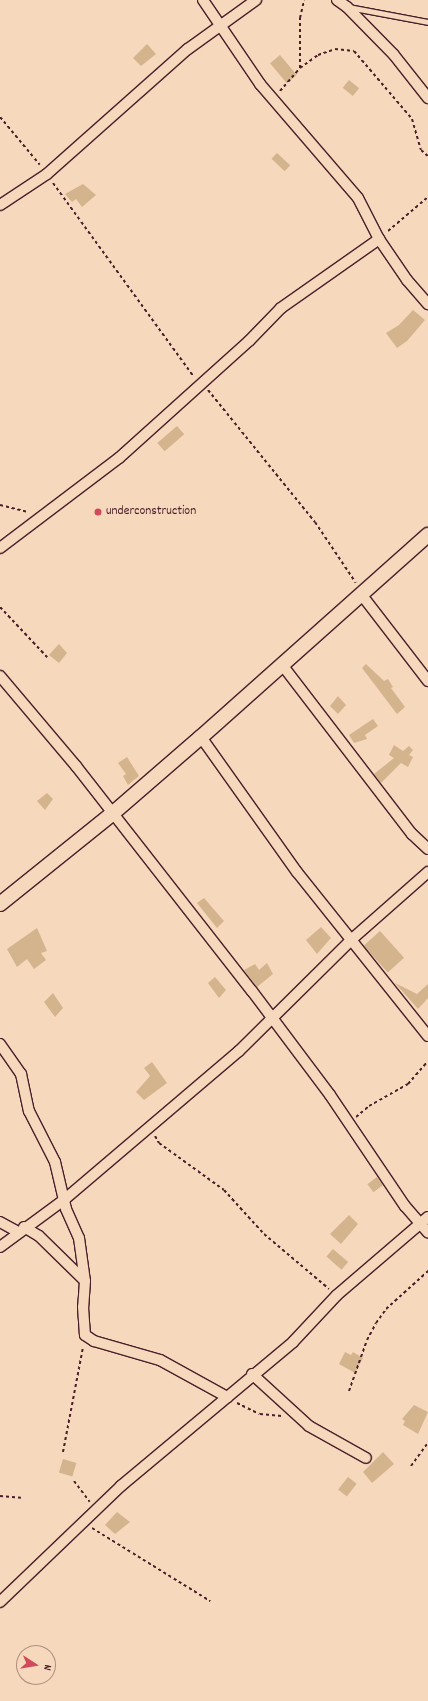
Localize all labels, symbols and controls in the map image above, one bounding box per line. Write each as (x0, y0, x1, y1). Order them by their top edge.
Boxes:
place label: underconstruction (106, 504, 196, 520)
marker: underconstruction (93, 507, 103, 517)
north arrow (16, 1645, 56, 1685)
text: N (38, 1663, 55, 1672)

